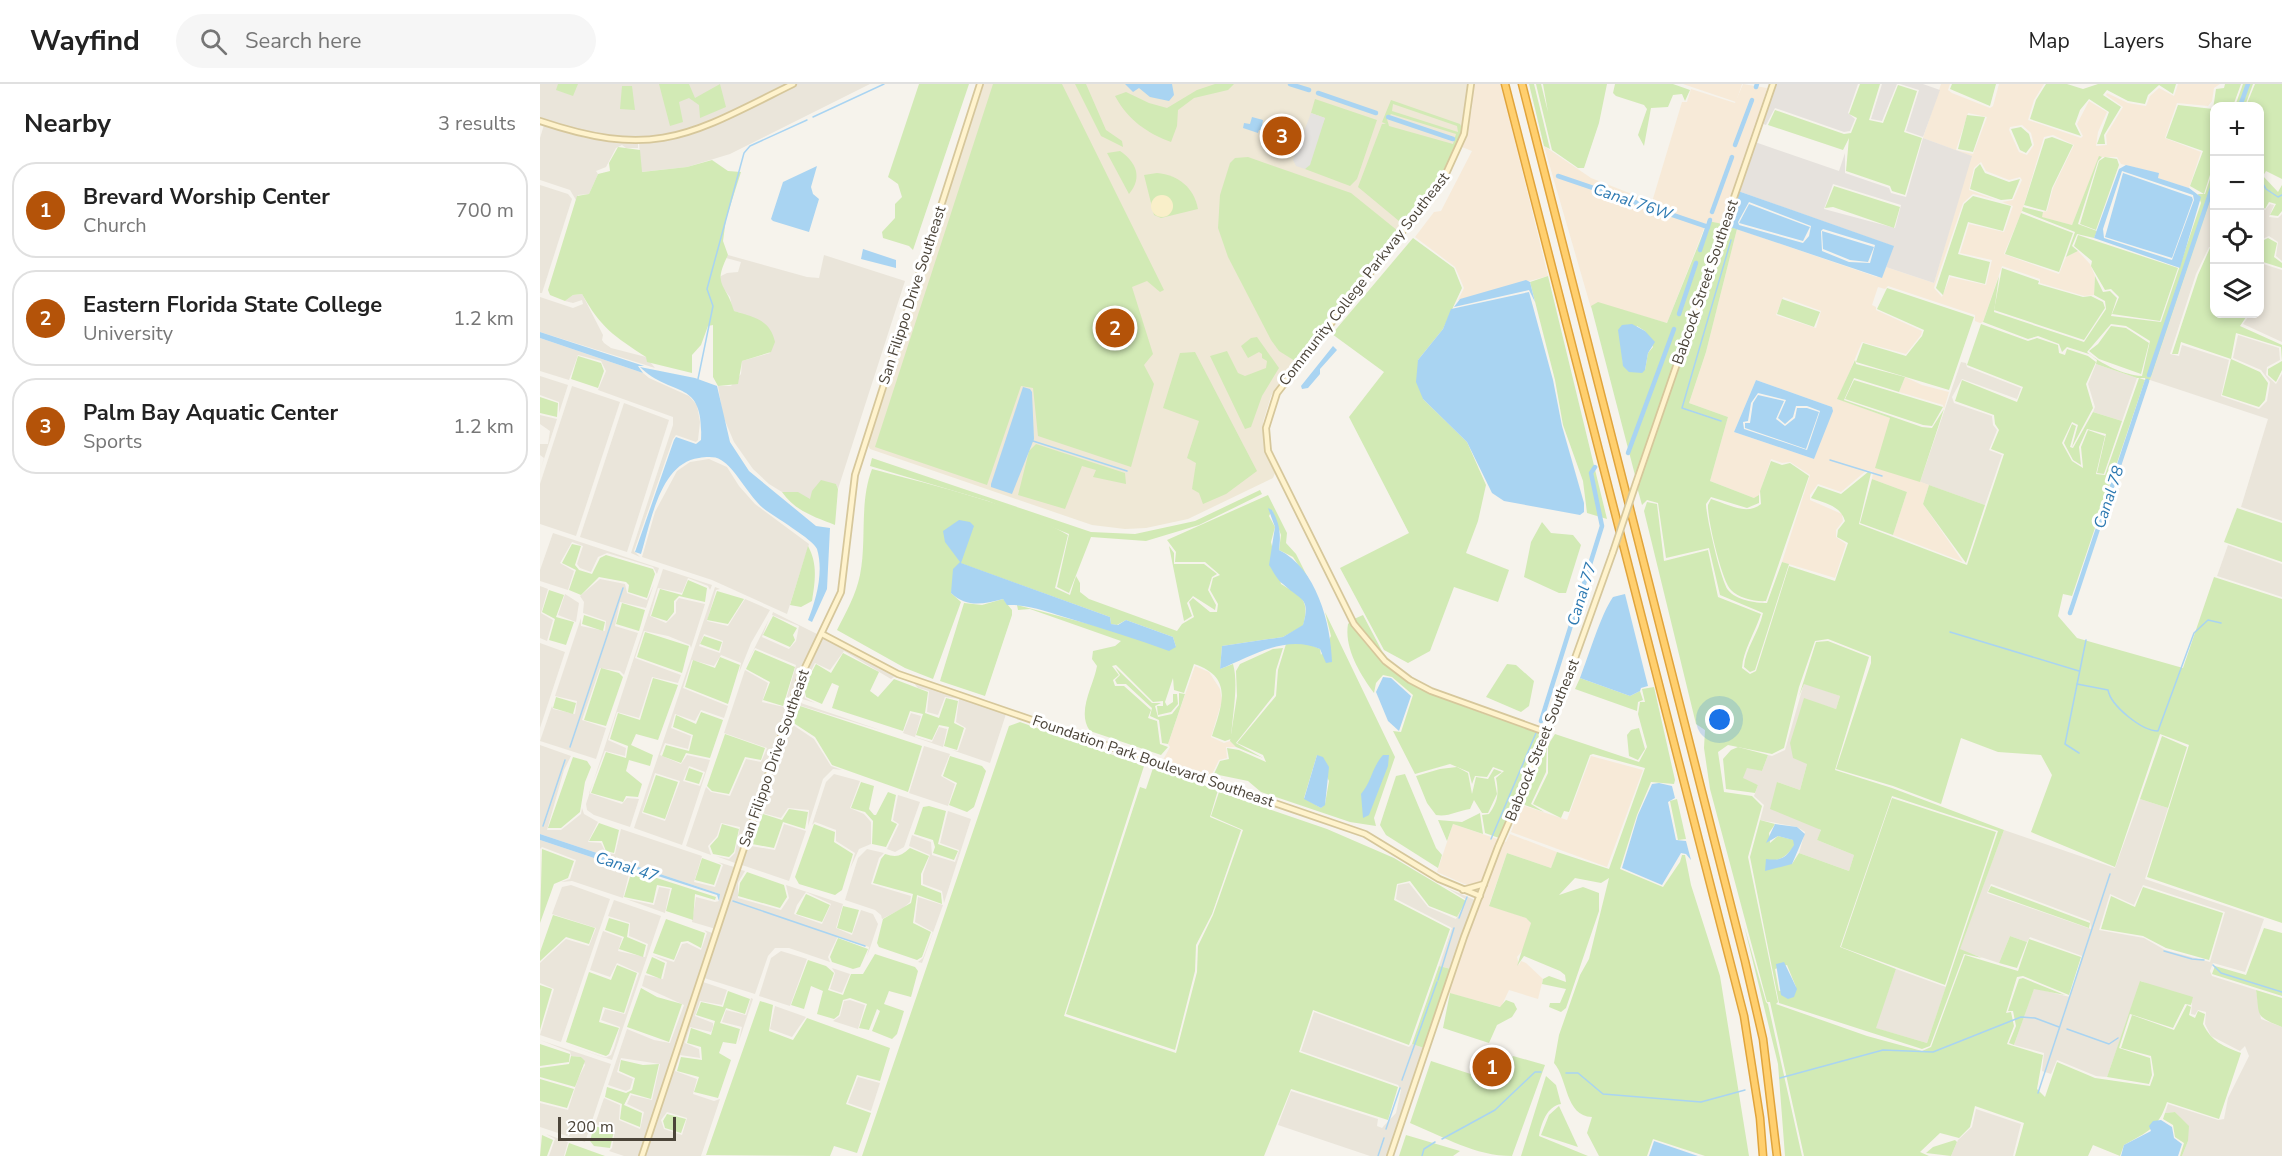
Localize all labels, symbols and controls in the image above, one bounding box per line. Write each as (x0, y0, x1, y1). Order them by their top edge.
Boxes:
search box (176, 14, 596, 68)
text: Wayfind (30, 22, 140, 60)
icon: search (197, 25, 230, 58)
text: Search here (245, 26, 362, 56)
text: Map (2028, 27, 2070, 55)
text: Layers (2103, 27, 2164, 55)
text: Share (2197, 27, 2252, 55)
map controls (2210, 102, 2264, 318)
button: + (2210, 102, 2264, 156)
text: Nearby (24, 106, 111, 141)
text: 3 results (438, 110, 516, 137)
pin: 3 (1262, 113, 1302, 158)
button: − (2210, 156, 2264, 210)
street label: Community College Parkway Southeast (1274, 167, 1454, 390)
water label: Canal 76W (1590, 178, 1676, 226)
text: Brevard Worship Center (83, 182, 330, 212)
street label: Babcock Street Southeast (1667, 196, 1743, 367)
text: 1 (40, 197, 52, 224)
text: 700 m (456, 197, 514, 224)
street label: San Filippo Drive Southeast (874, 203, 951, 387)
button: locate (2210, 210, 2264, 264)
text: Church (83, 212, 147, 239)
button: layers (2210, 264, 2264, 318)
text: Eastern Florida State College (83, 290, 382, 320)
text: 2 (40, 305, 52, 332)
text: 1.2 km (453, 305, 514, 332)
pin: 2 (1096, 306, 1134, 350)
text: University (83, 320, 173, 347)
text: Palm Bay Aquatic Center (83, 398, 338, 428)
text: 3 (40, 413, 52, 440)
text: 1.2 km (453, 413, 514, 440)
text: Sports (83, 428, 142, 455)
water label: Canal 78 (2089, 463, 2130, 531)
water label: Canal 77 (1562, 560, 1602, 628)
street label: Babcock Street Southeast (1500, 655, 1584, 824)
street label: San Filippo Drive Southeast (734, 666, 814, 849)
your location (1705, 705, 1734, 734)
street label: Foundation Park Boulevard Southeast (1030, 710, 1277, 812)
water label: Canal 47 (593, 847, 661, 888)
pin: 1 (1472, 1044, 1512, 1090)
scale bar (558, 1114, 676, 1142)
text: 200 m (567, 1116, 614, 1138)

